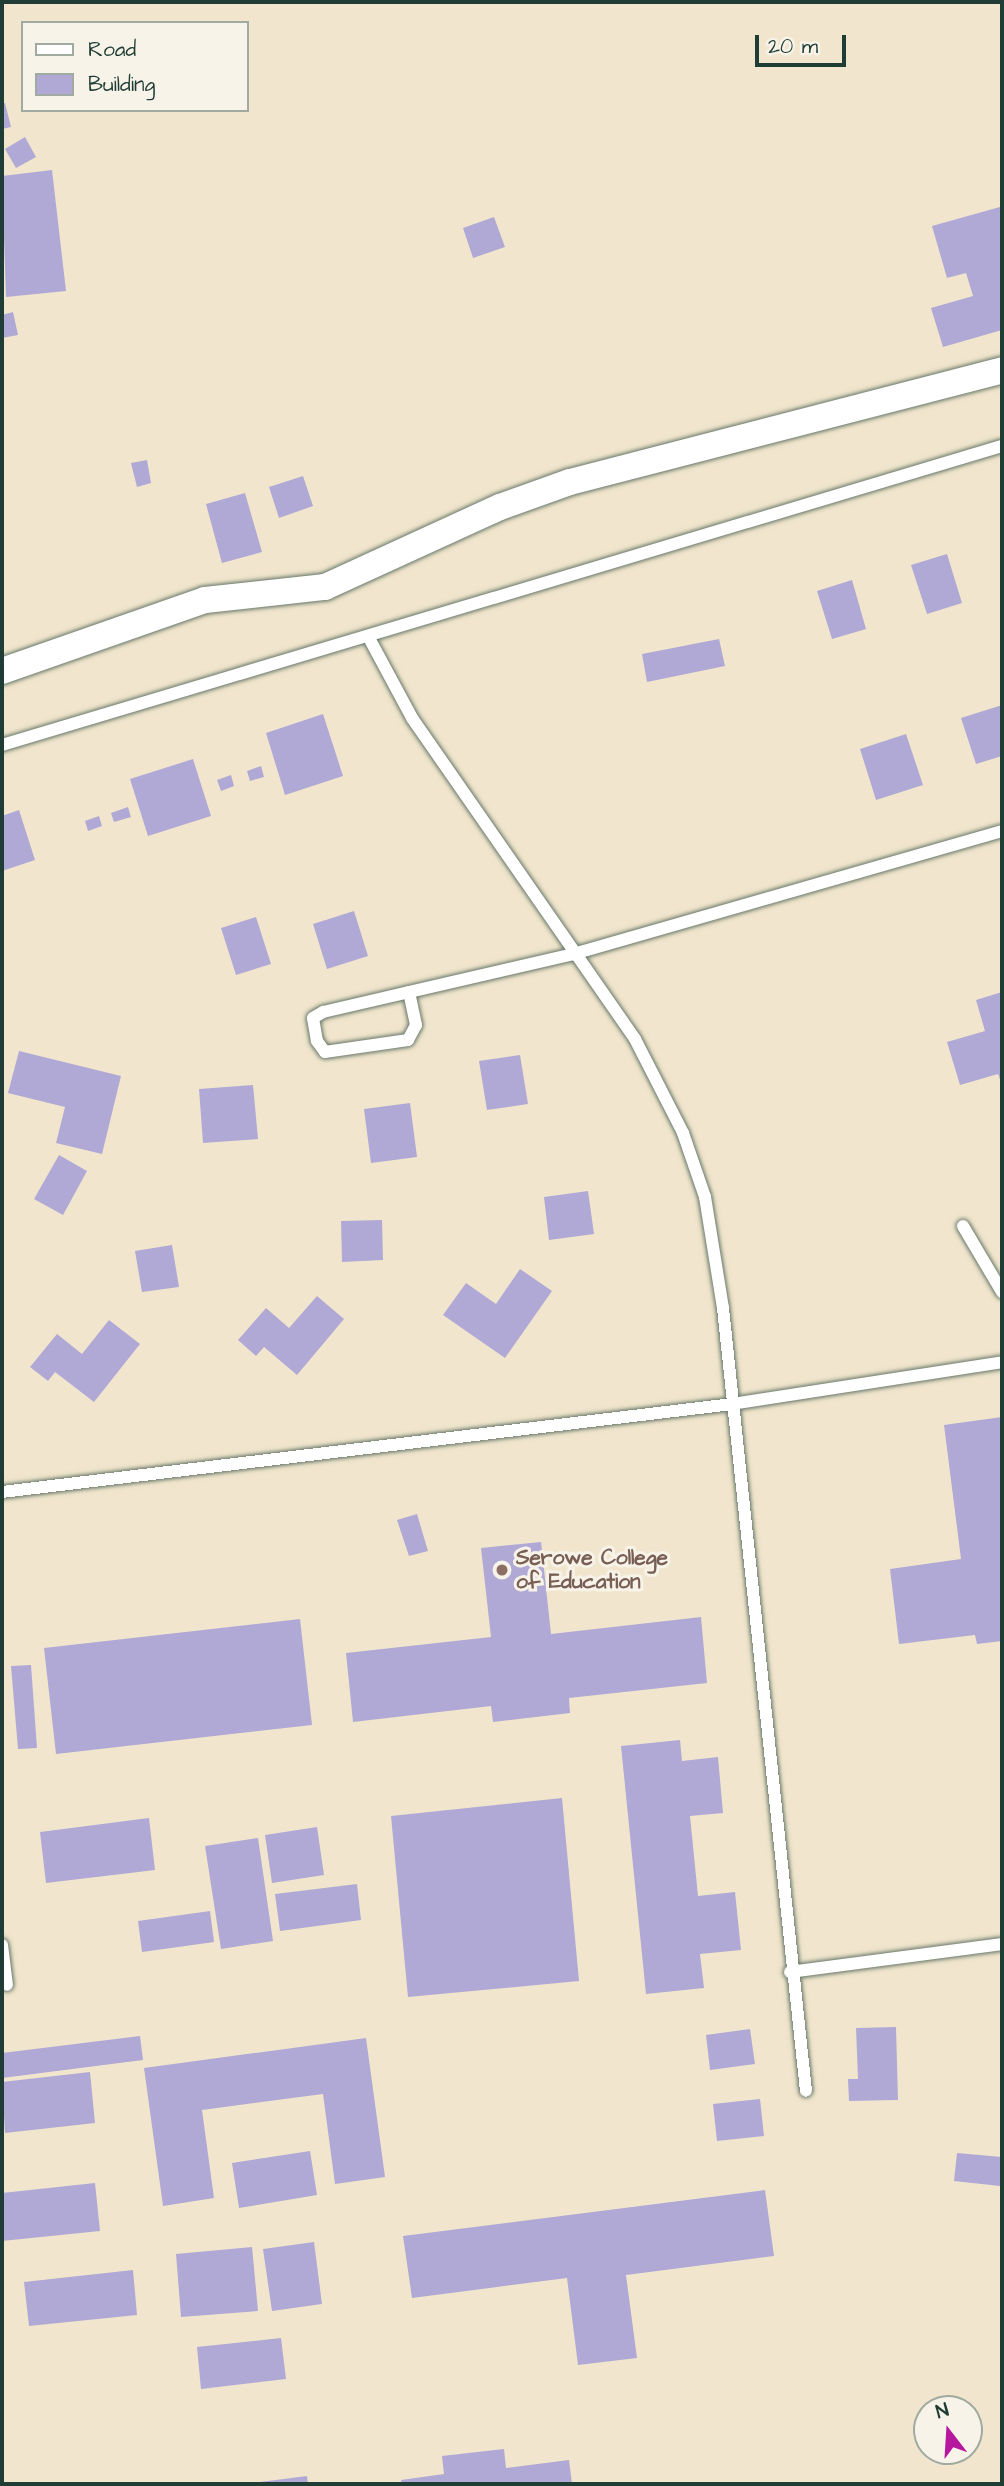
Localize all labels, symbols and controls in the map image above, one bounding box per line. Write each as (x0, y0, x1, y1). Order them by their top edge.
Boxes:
legend (21, 21, 248, 112)
scale bar (759, 21, 850, 65)
text: 20 m (768, 32, 818, 61)
text: Road (88, 35, 136, 64)
text: Building (88, 70, 155, 99)
place label: Serowe College of Education (516, 1545, 668, 1595)
marker: Serowe College of Education (494, 1562, 510, 1578)
north arrow (913, 2395, 983, 2465)
text: N (933, 2397, 952, 2426)

